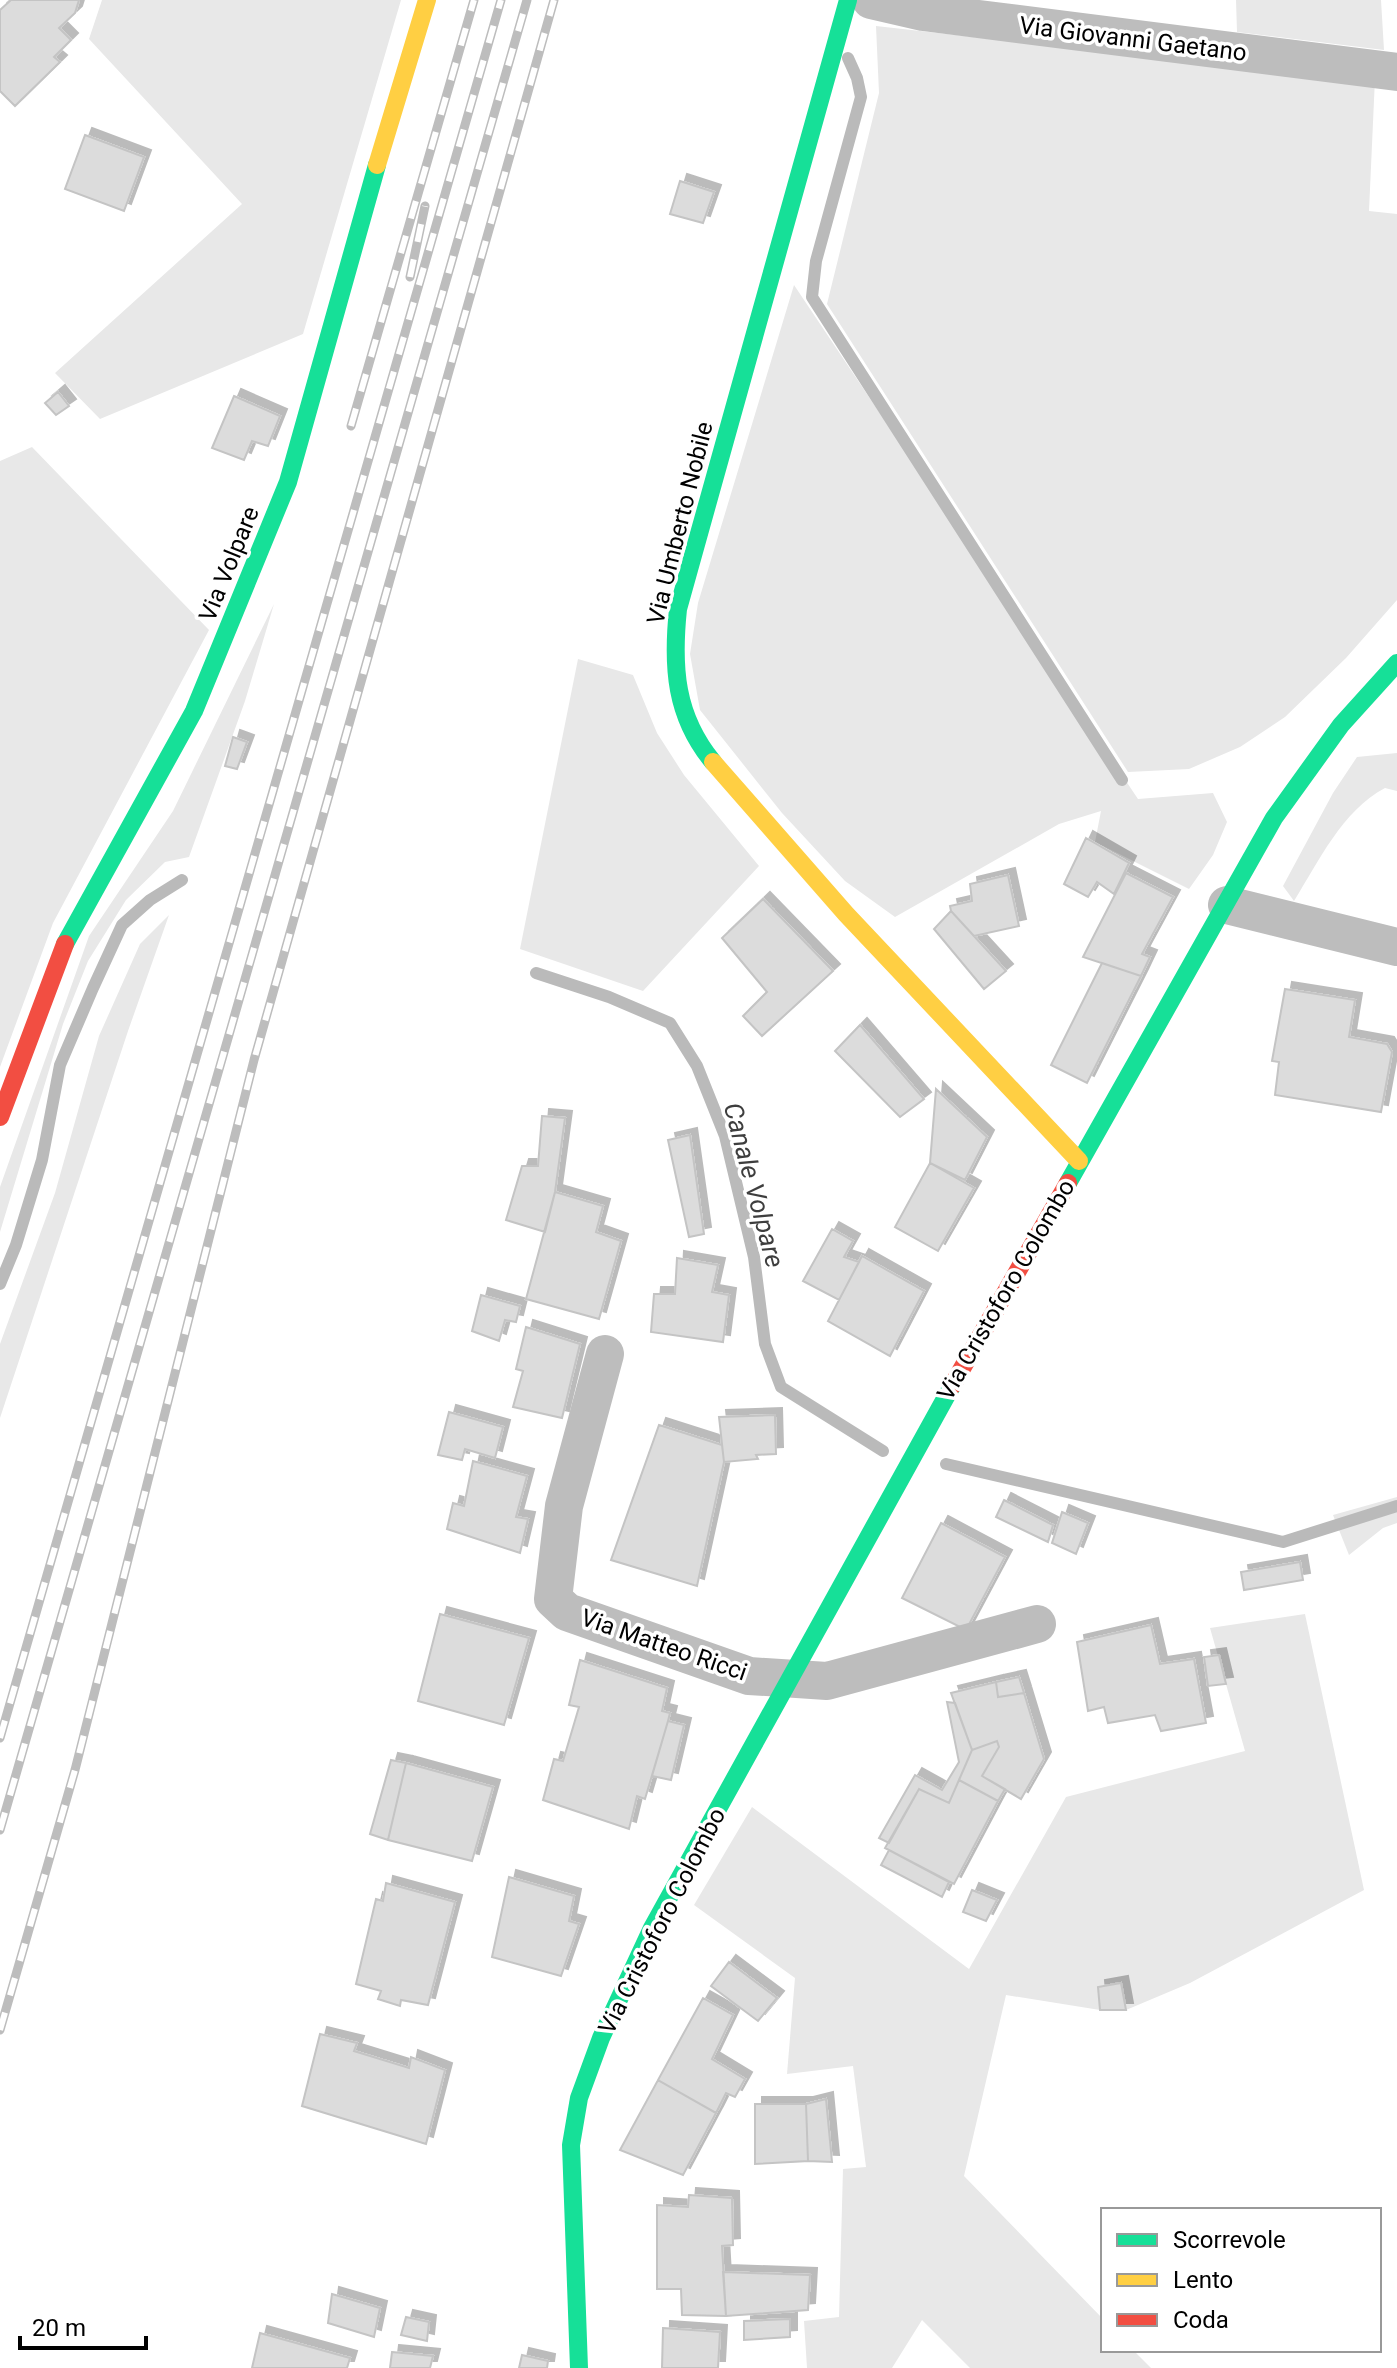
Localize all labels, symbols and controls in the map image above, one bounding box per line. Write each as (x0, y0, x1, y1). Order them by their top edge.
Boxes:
street label: Via Giovanni Gaetano (1018, 11, 1248, 67)
street label: Via Umberto Nobile (641, 419, 719, 627)
street label: Via Volpare (193, 502, 265, 626)
water label: Canale Volpare (718, 1099, 790, 1271)
street label: Via Cristoforo Colombo (931, 1175, 1081, 1405)
street label: Via Matteo Ricci (577, 1603, 751, 1687)
street label: Via Cristoforo Colombo (593, 1803, 731, 2039)
legend (1101, 2208, 1381, 2352)
text: Scorrevole (1173, 2226, 1286, 2254)
text: Lento (1173, 2266, 1233, 2294)
scale bar (20, 2300, 146, 2350)
text: Coda (1173, 2306, 1229, 2334)
text: 20 m (32, 2314, 86, 2342)

